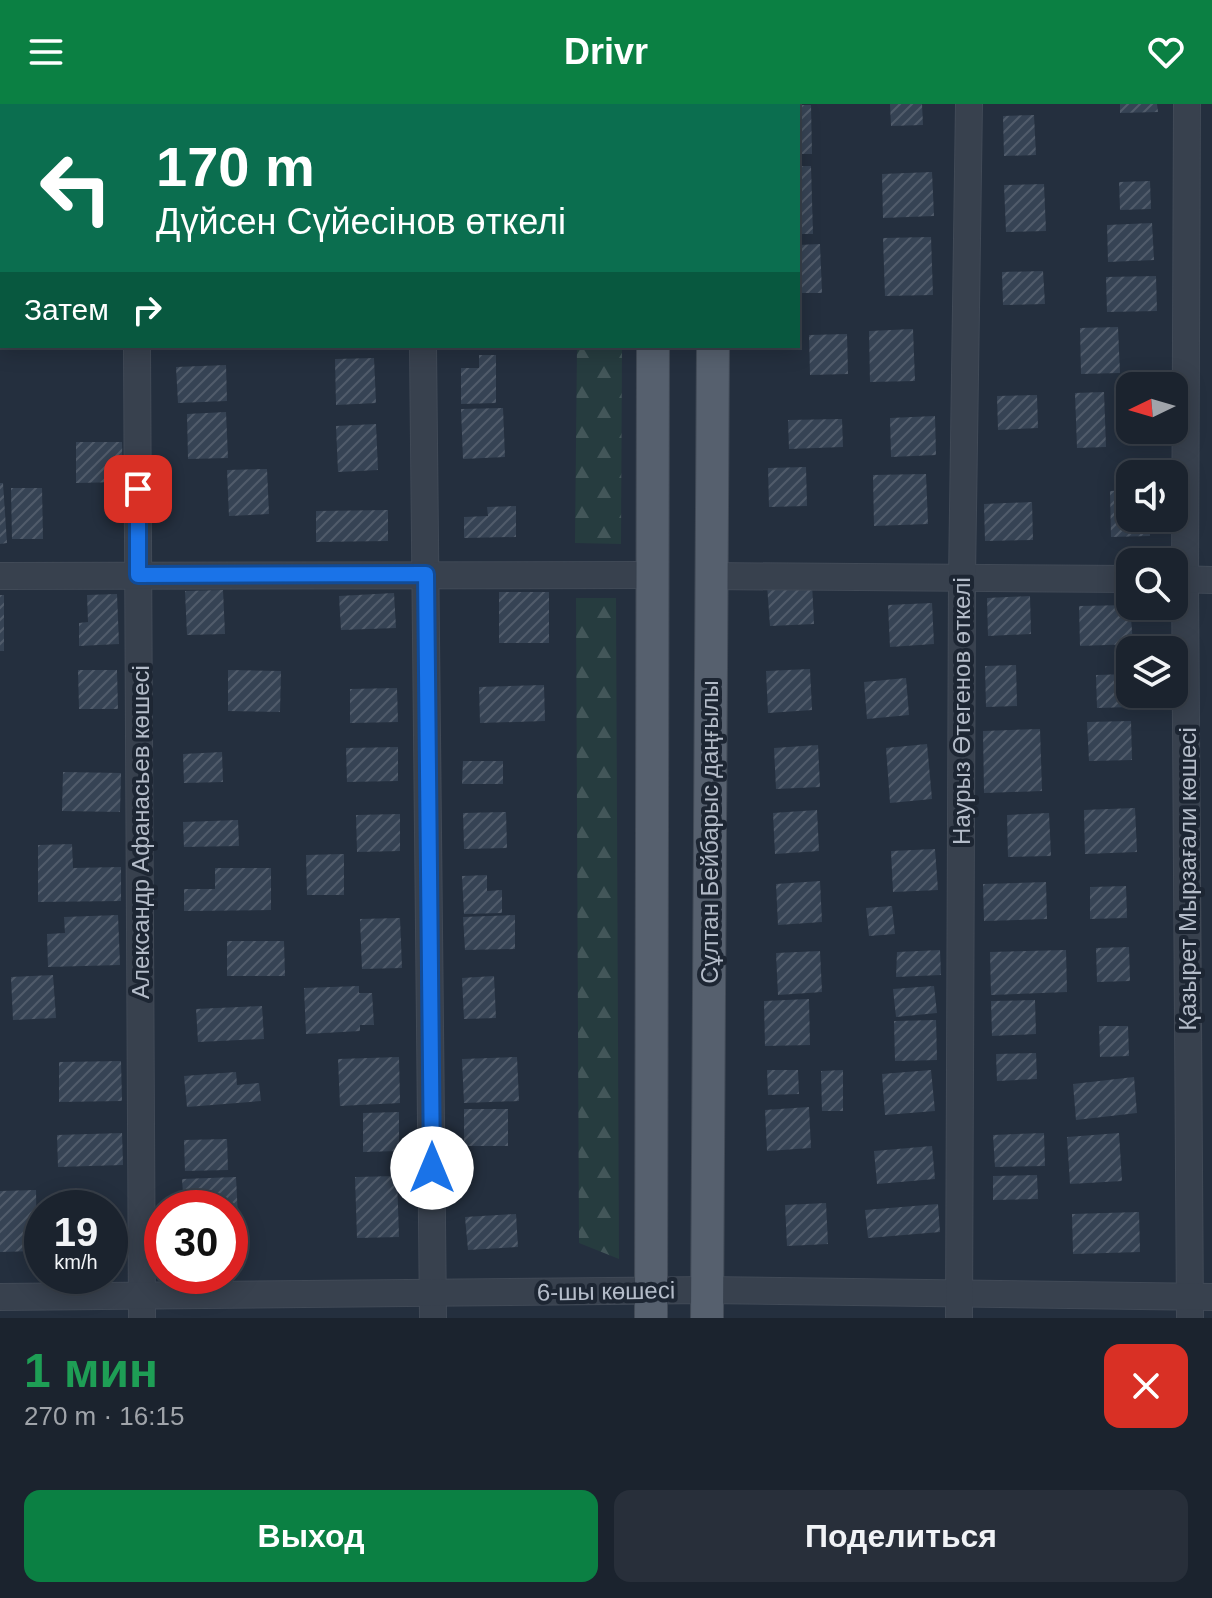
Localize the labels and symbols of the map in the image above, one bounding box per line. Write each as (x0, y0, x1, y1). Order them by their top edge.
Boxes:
north arrow (1116, 372, 1188, 444)
pin (104, 455, 172, 523)
street label: Наурыз Өтегенов өткелі (948, 577, 975, 845)
street label: Александр Афанасьев көшесі (127, 665, 154, 999)
street label: Сұлтан Бейбарыс даңғылы (696, 680, 723, 984)
street label: Қазырет Мырзағали көшесі (1174, 727, 1201, 1031)
position arrow (390, 1126, 474, 1210)
speed limit sign: 30 (144, 1190, 248, 1294)
street label: 6-шы көшесі (537, 1276, 675, 1306)

